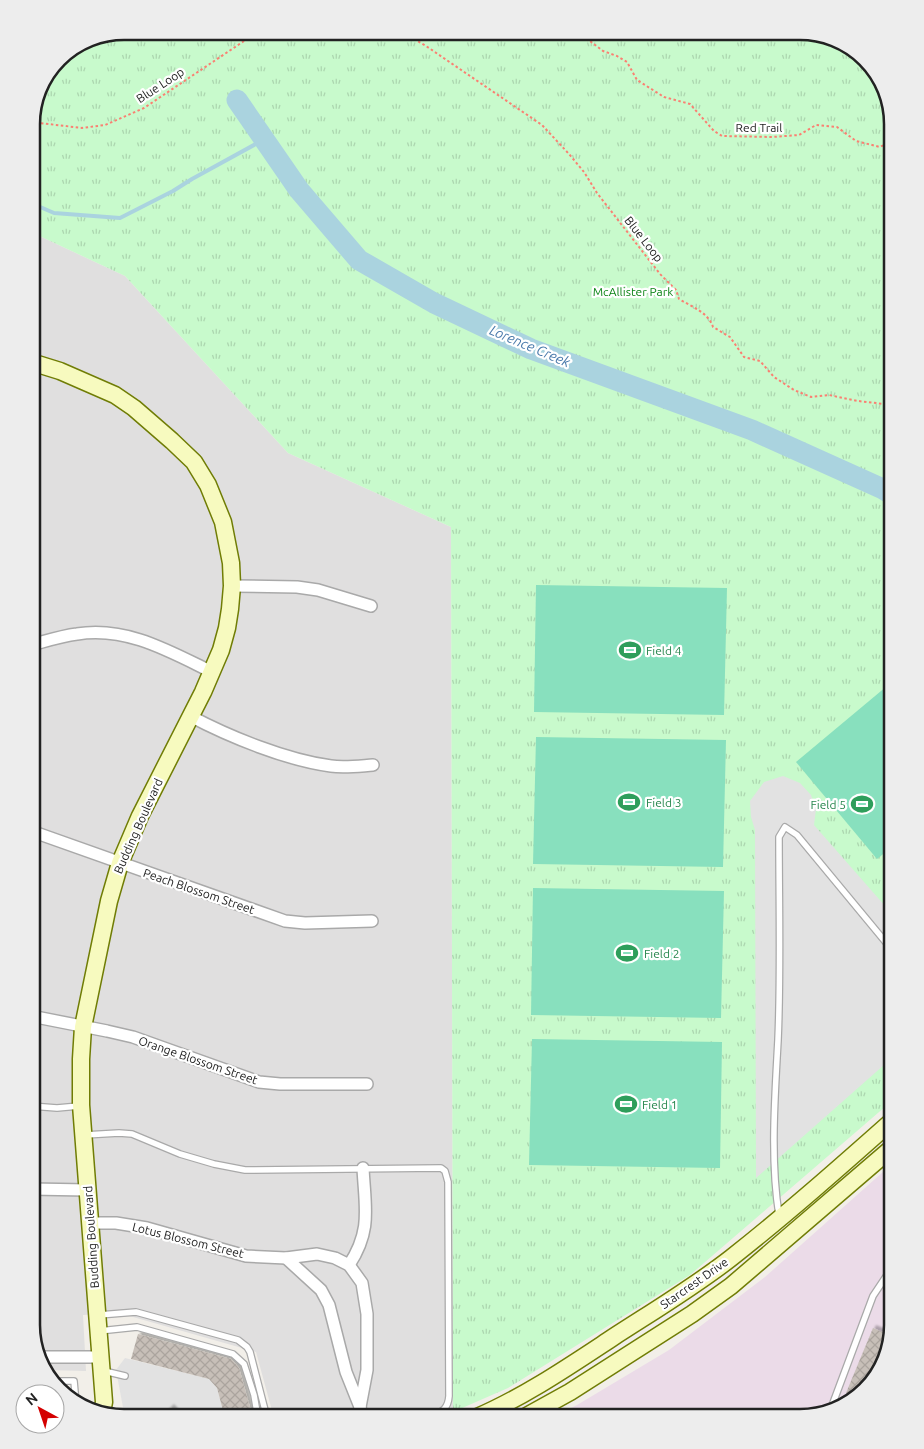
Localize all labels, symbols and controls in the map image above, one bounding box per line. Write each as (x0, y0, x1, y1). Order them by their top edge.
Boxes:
street label: Blue Loop (134, 65, 186, 105)
street label: Red Trail (736, 121, 782, 134)
street label: Blue Loop (622, 214, 666, 264)
park label: McAllister Park (593, 285, 673, 298)
water label: Lorence Creek (487, 322, 574, 371)
sports icon: Field 4 (617, 637, 643, 663)
place label: Field 4 (646, 644, 682, 657)
street label: Budding Boulevard (111, 776, 165, 876)
sports icon: Field 3 (616, 789, 642, 815)
sports icon: Field 5 (849, 791, 875, 817)
place label: Field 3 (646, 796, 682, 809)
place label: Field 5 (810, 798, 846, 811)
street label: Peach Blossom Street (142, 866, 257, 916)
sports icon: Field 2 (614, 940, 640, 966)
place label: Field 2 (644, 947, 680, 960)
street label: Orange Blossom Street (137, 1034, 259, 1087)
sports icon: Field 1 (613, 1091, 639, 1117)
place label: Field 1 (642, 1098, 678, 1111)
street label: Budding Boulevard (81, 1185, 101, 1289)
street label: Lotus Blossom Street (131, 1220, 245, 1260)
street label: Starcrest Drive (658, 1255, 730, 1311)
north arrow (15, 1384, 65, 1434)
text: N (22, 1390, 41, 1409)

